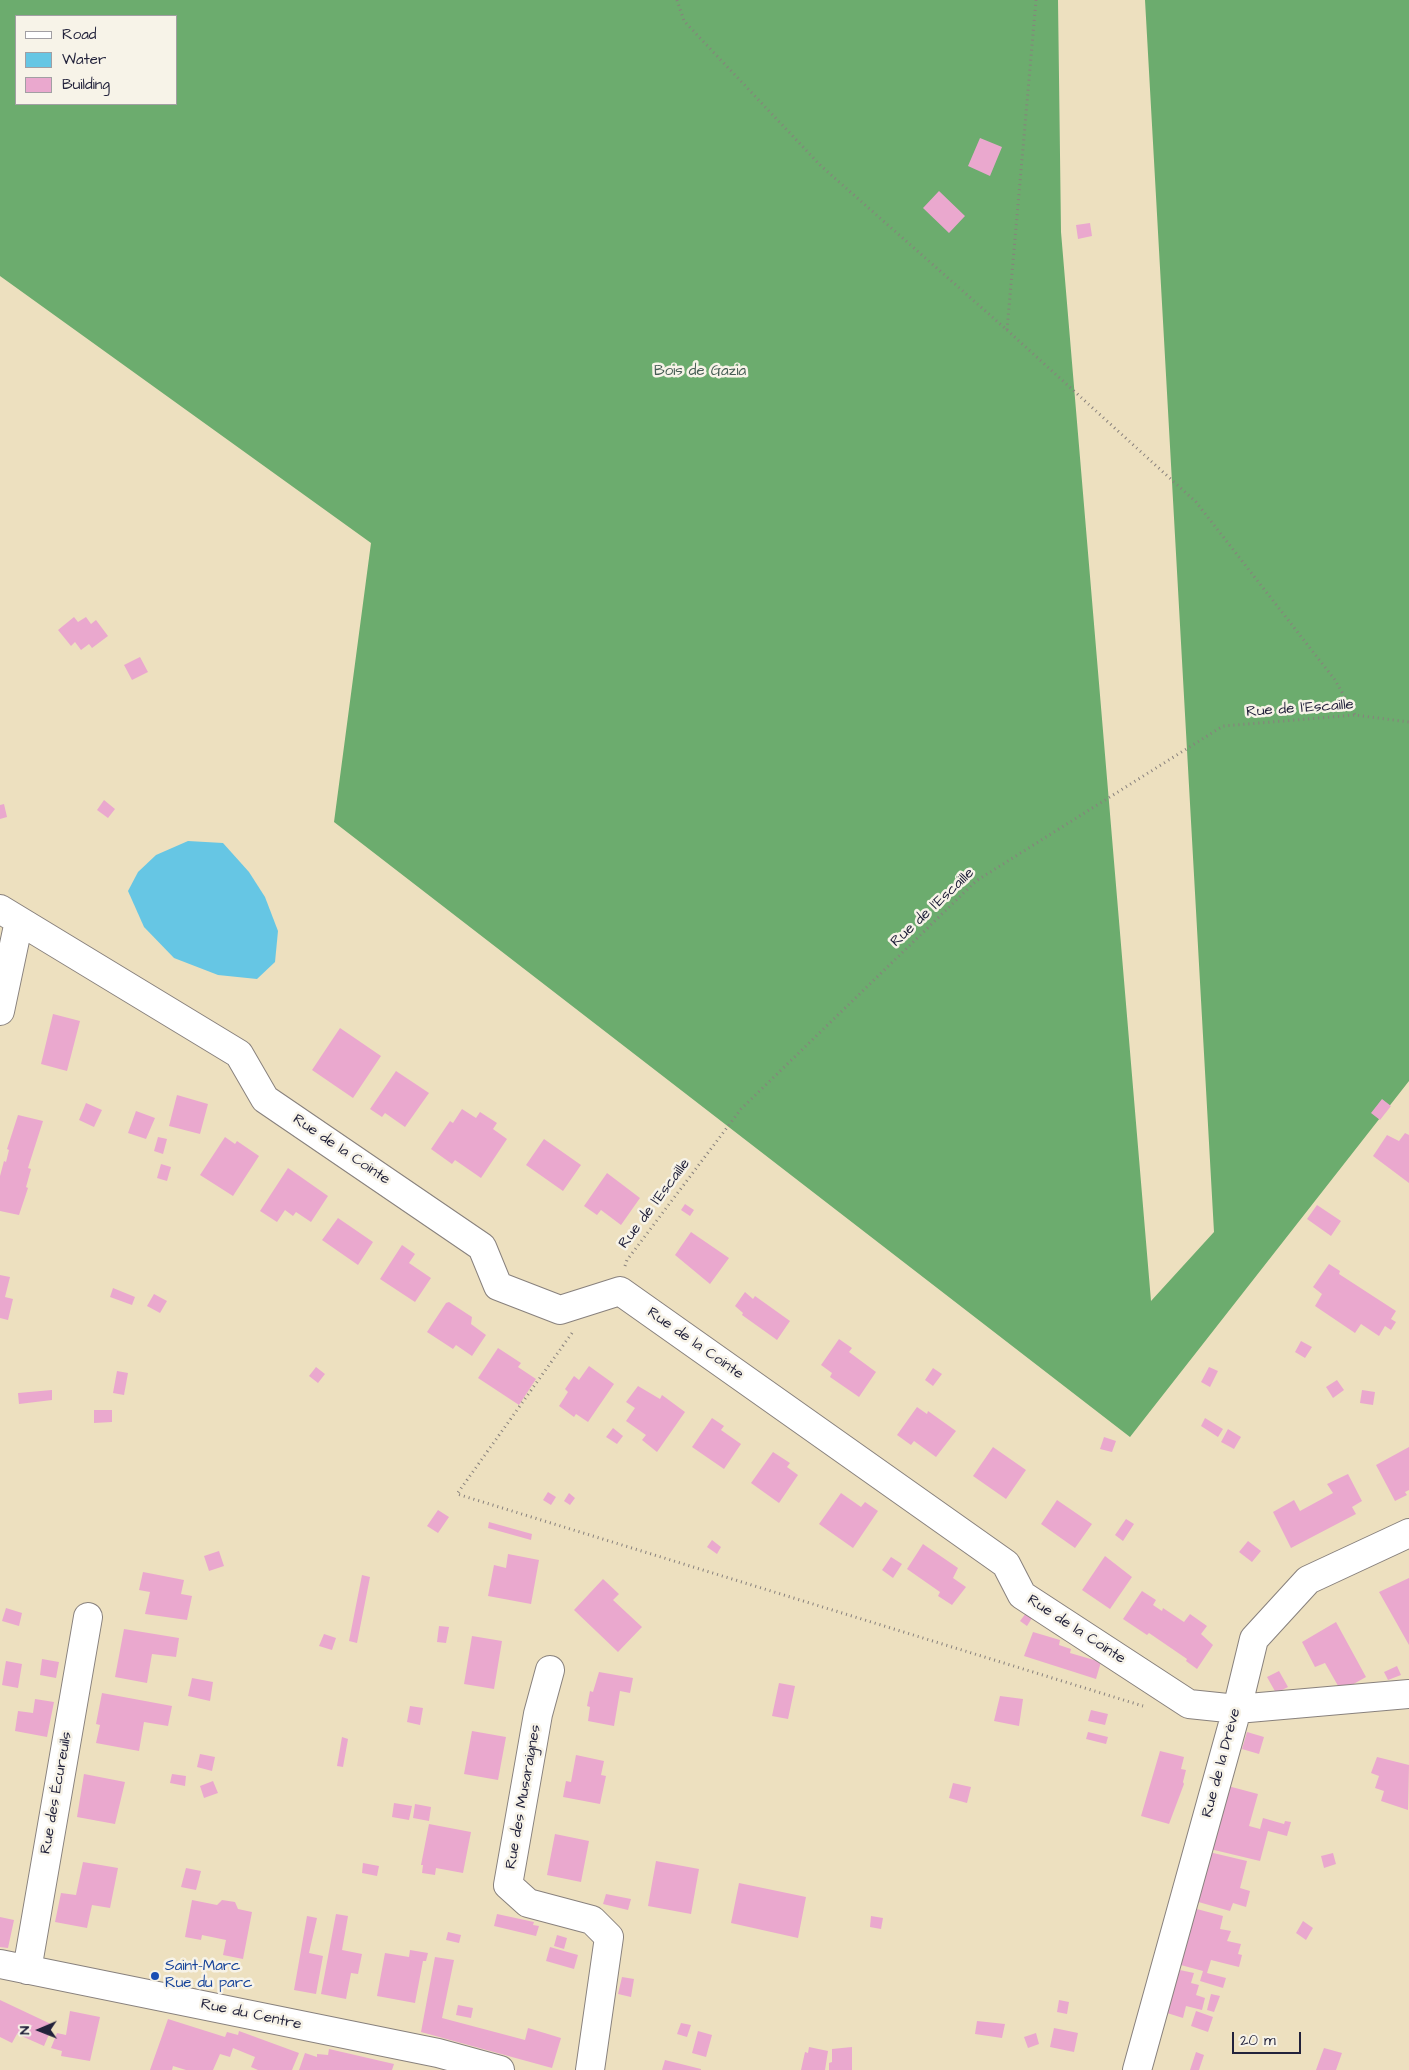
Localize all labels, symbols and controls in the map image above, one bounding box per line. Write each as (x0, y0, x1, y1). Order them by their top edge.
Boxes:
legend (15, 15, 178, 105)
text: Road (62, 24, 96, 45)
text: Water (62, 49, 106, 70)
text: Building (62, 74, 110, 95)
park label: Bois de Gazia (654, 363, 746, 381)
street label: Rue de l'Escaille (1246, 696, 1354, 722)
street label: Rue de l'Escaille (887, 865, 979, 951)
street label: Rue de la Cointe (289, 1111, 393, 1189)
street label: Rue de l'Escaille (615, 1156, 695, 1252)
street label: Rue de la Cointe (643, 1304, 747, 1384)
street label: Rue de la Cointe (1024, 1592, 1128, 1668)
street label: Rue de la Drève (1199, 1706, 1245, 1820)
street label: Rue des Musaraignes (502, 1724, 546, 1870)
street label: Rue des Écureuils (37, 1730, 77, 1856)
place label: Saint-Marc Rue du parc (165, 1958, 252, 1993)
marker: Saint-Marc Rue du parc (149, 1970, 161, 1982)
street label: Rue du Centre (199, 1996, 303, 2034)
north arrow (15, 2005, 65, 2055)
scale bar (1234, 2022, 1303, 2054)
text: N (15, 2026, 35, 2035)
text: 20 m (1240, 2030, 1276, 2051)

